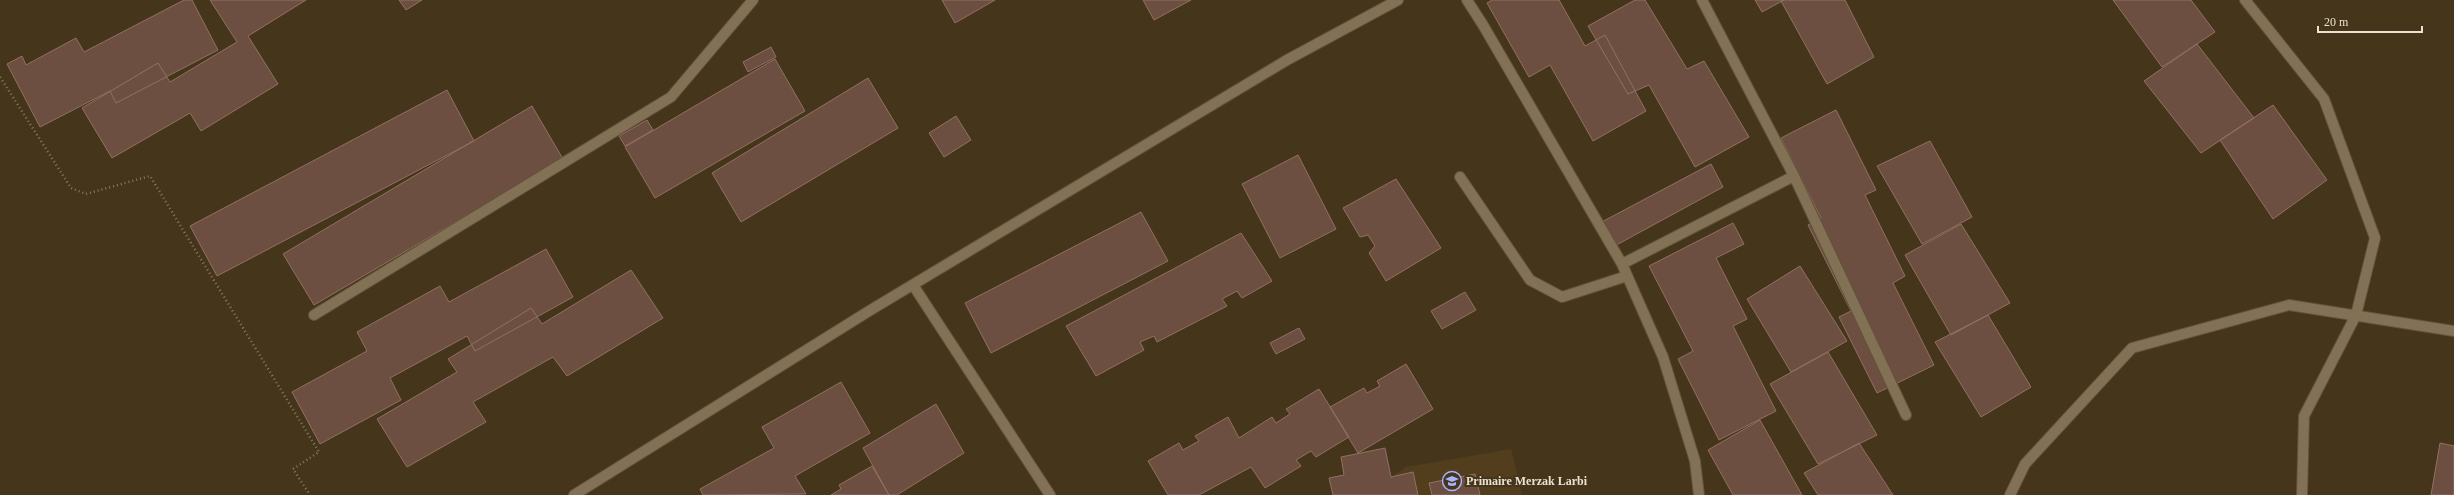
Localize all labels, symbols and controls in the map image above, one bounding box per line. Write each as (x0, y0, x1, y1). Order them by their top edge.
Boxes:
scale bar (2318, 8, 2422, 34)
text: 20 m (2324, 15, 2349, 29)
school or university icon: Primaire Merzak Larbi (1441, 470, 1463, 492)
place label: Primaire Merzak Larbi (1466, 474, 1588, 488)

